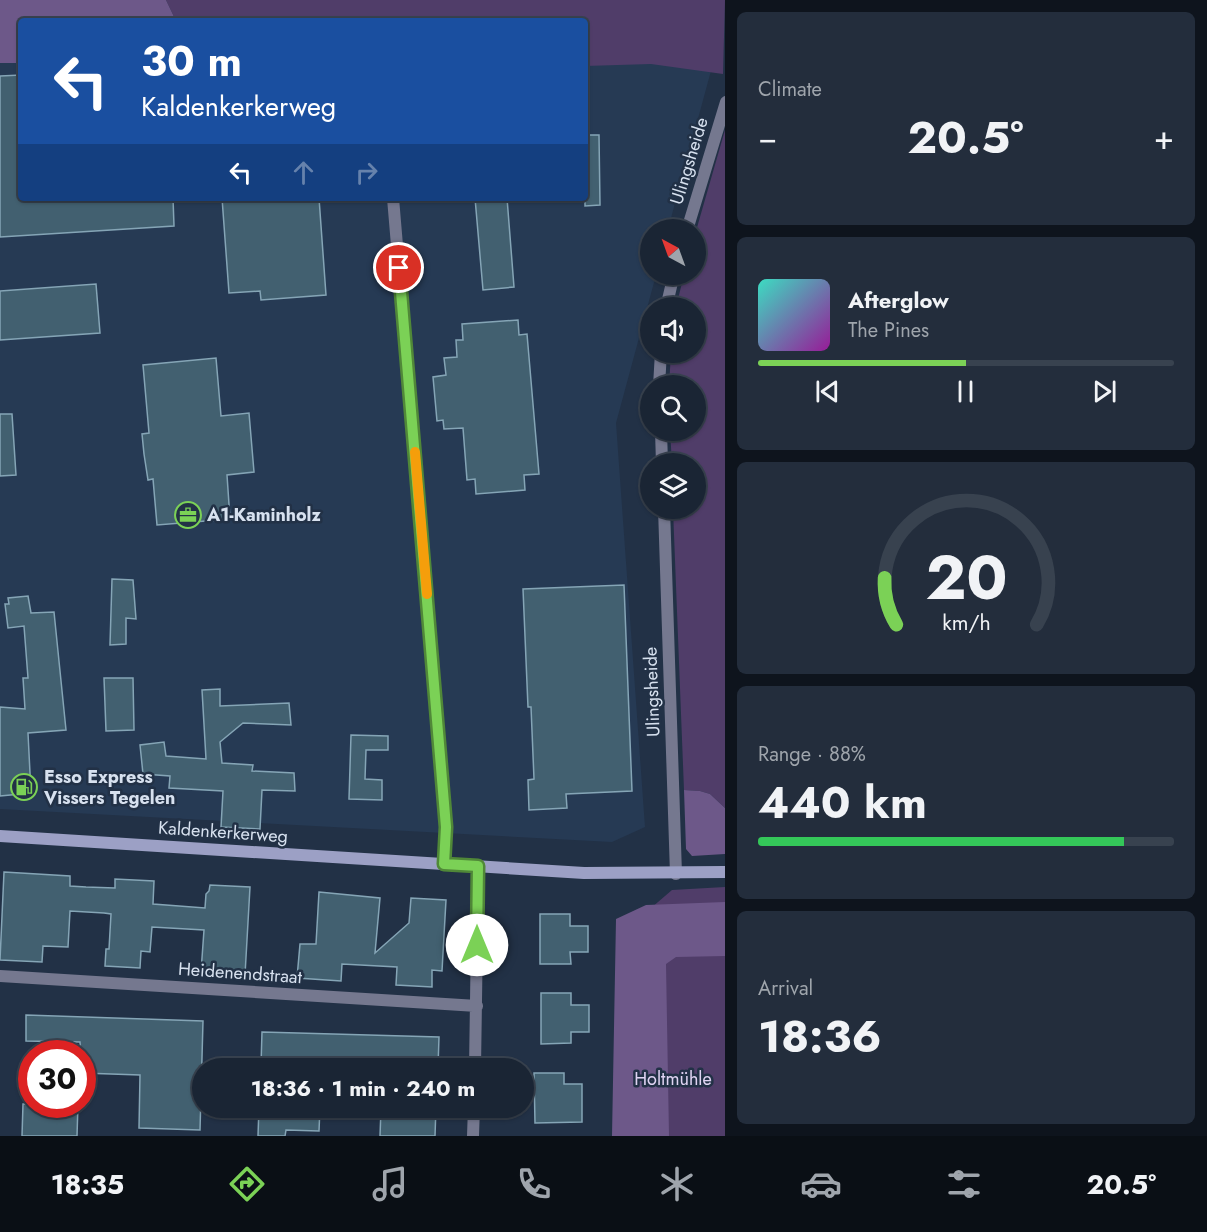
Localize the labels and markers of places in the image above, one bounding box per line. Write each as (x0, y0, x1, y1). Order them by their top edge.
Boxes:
pin (373, 242, 424, 293)
office icon: A1-Kaminholz (173, 500, 203, 530)
place label: A1-Kaminholz (206, 502, 321, 528)
place label: Esso Express Vissers Tegelen (43, 764, 175, 811)
fuel station icon: Esso Express Vissers Tegelen (9, 772, 39, 802)

